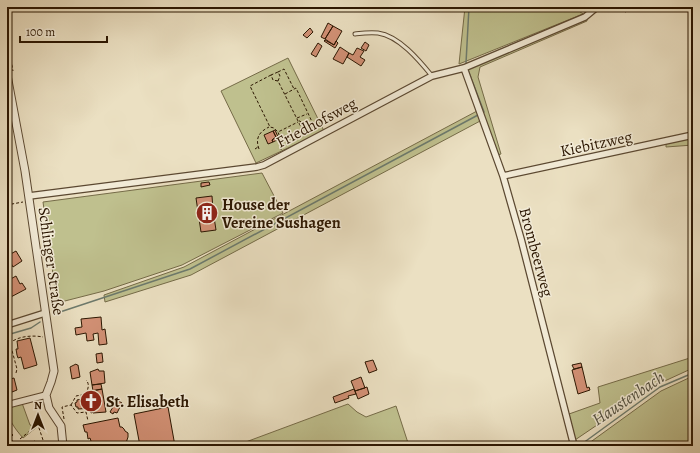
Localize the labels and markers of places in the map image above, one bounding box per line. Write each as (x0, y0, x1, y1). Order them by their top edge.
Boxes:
place label: House der Vereine Sushagen (221, 194, 341, 234)
building icon: House der Vereine Sushagen (194, 200, 220, 226)
church icon: St. Elisabeth (78, 388, 104, 414)
place label: St. Elisabeth (106, 391, 189, 413)

